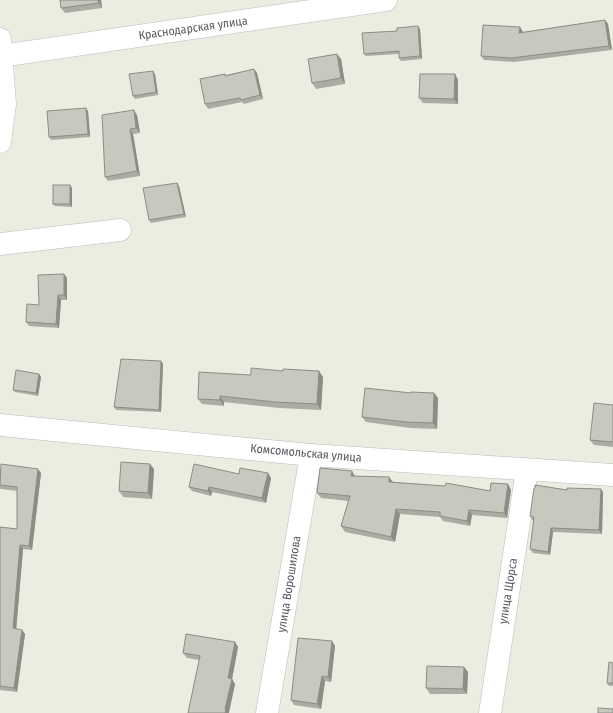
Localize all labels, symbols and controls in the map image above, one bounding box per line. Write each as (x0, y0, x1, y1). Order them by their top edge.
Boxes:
street label: Краснодарская улица (138, 13, 249, 43)
street label: Комсомольская улица (250, 441, 362, 465)
street label: улица Ворошилова (274, 535, 304, 633)
street label: улица Щорса (496, 557, 520, 625)

